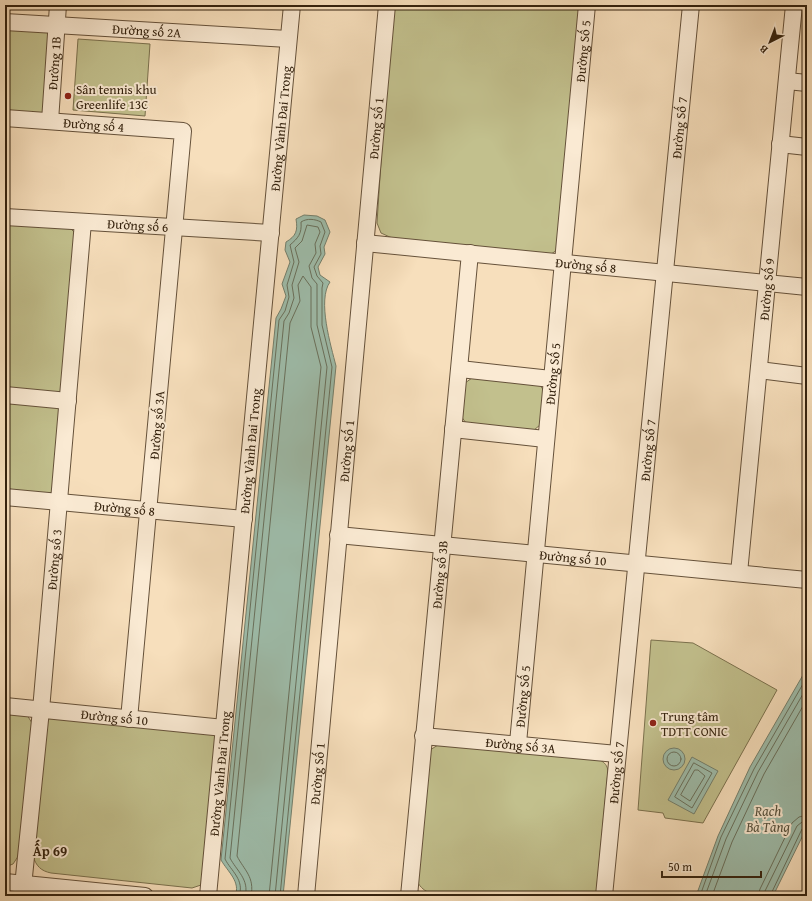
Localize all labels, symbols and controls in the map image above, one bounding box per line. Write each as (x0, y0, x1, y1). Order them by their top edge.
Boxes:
street label: Đường số 2A (112, 19, 182, 42)
street label: Đường Số 5 (570, 19, 595, 83)
north arrow (750, 22, 790, 62)
street label: Đường 1B (43, 36, 65, 91)
text: B (755, 41, 771, 58)
street label: Đường Vành Đai Trong (265, 64, 296, 192)
place label: Sân tennis khu Greenlife 13C (76, 80, 157, 114)
marker: Sân tennis khu Greenlife 13C (63, 91, 73, 101)
street label: Đường Số 1 (364, 96, 388, 160)
street label: Đường Số 7 (667, 96, 691, 160)
street label: Đường số 4 (63, 113, 125, 136)
street label: Đường số 6 (107, 214, 169, 236)
street label: Đường số 8 (555, 253, 617, 277)
street label: Đường Số 9 (754, 257, 779, 321)
street label: Đường Số 5 (540, 342, 565, 405)
street label: Đường Vành Đai Trong (235, 387, 265, 514)
street label: Đường số 3A (145, 390, 169, 460)
street label: Đường Số 7 (635, 418, 660, 482)
street label: Đường Số 1 (334, 419, 359, 483)
street label: Đường số 8 (93, 496, 156, 520)
street label: Đường số 3 (42, 528, 66, 591)
street label: Đường số 3B (427, 540, 452, 609)
street label: Đường số 10 (539, 545, 607, 570)
street label: Đường Số 5 (510, 664, 535, 728)
street label: Đường số 10 (80, 704, 149, 730)
place label: Trung tâm TDTT CONIC (661, 707, 728, 741)
street label: Đường Vành Đai Trong (204, 710, 235, 837)
marker: Trung tâm TDTT CONIC (648, 718, 658, 728)
street label: Đường Số 3A (485, 732, 556, 758)
street label: Đường Số 7 (604, 741, 629, 804)
street label: Đường Số 1 (305, 742, 329, 805)
water label: Rạch Bà Tàng (745, 801, 790, 837)
district label: Ấp 69 (33, 839, 67, 861)
scale bar (662, 853, 761, 879)
text: 50 m (668, 858, 692, 875)

